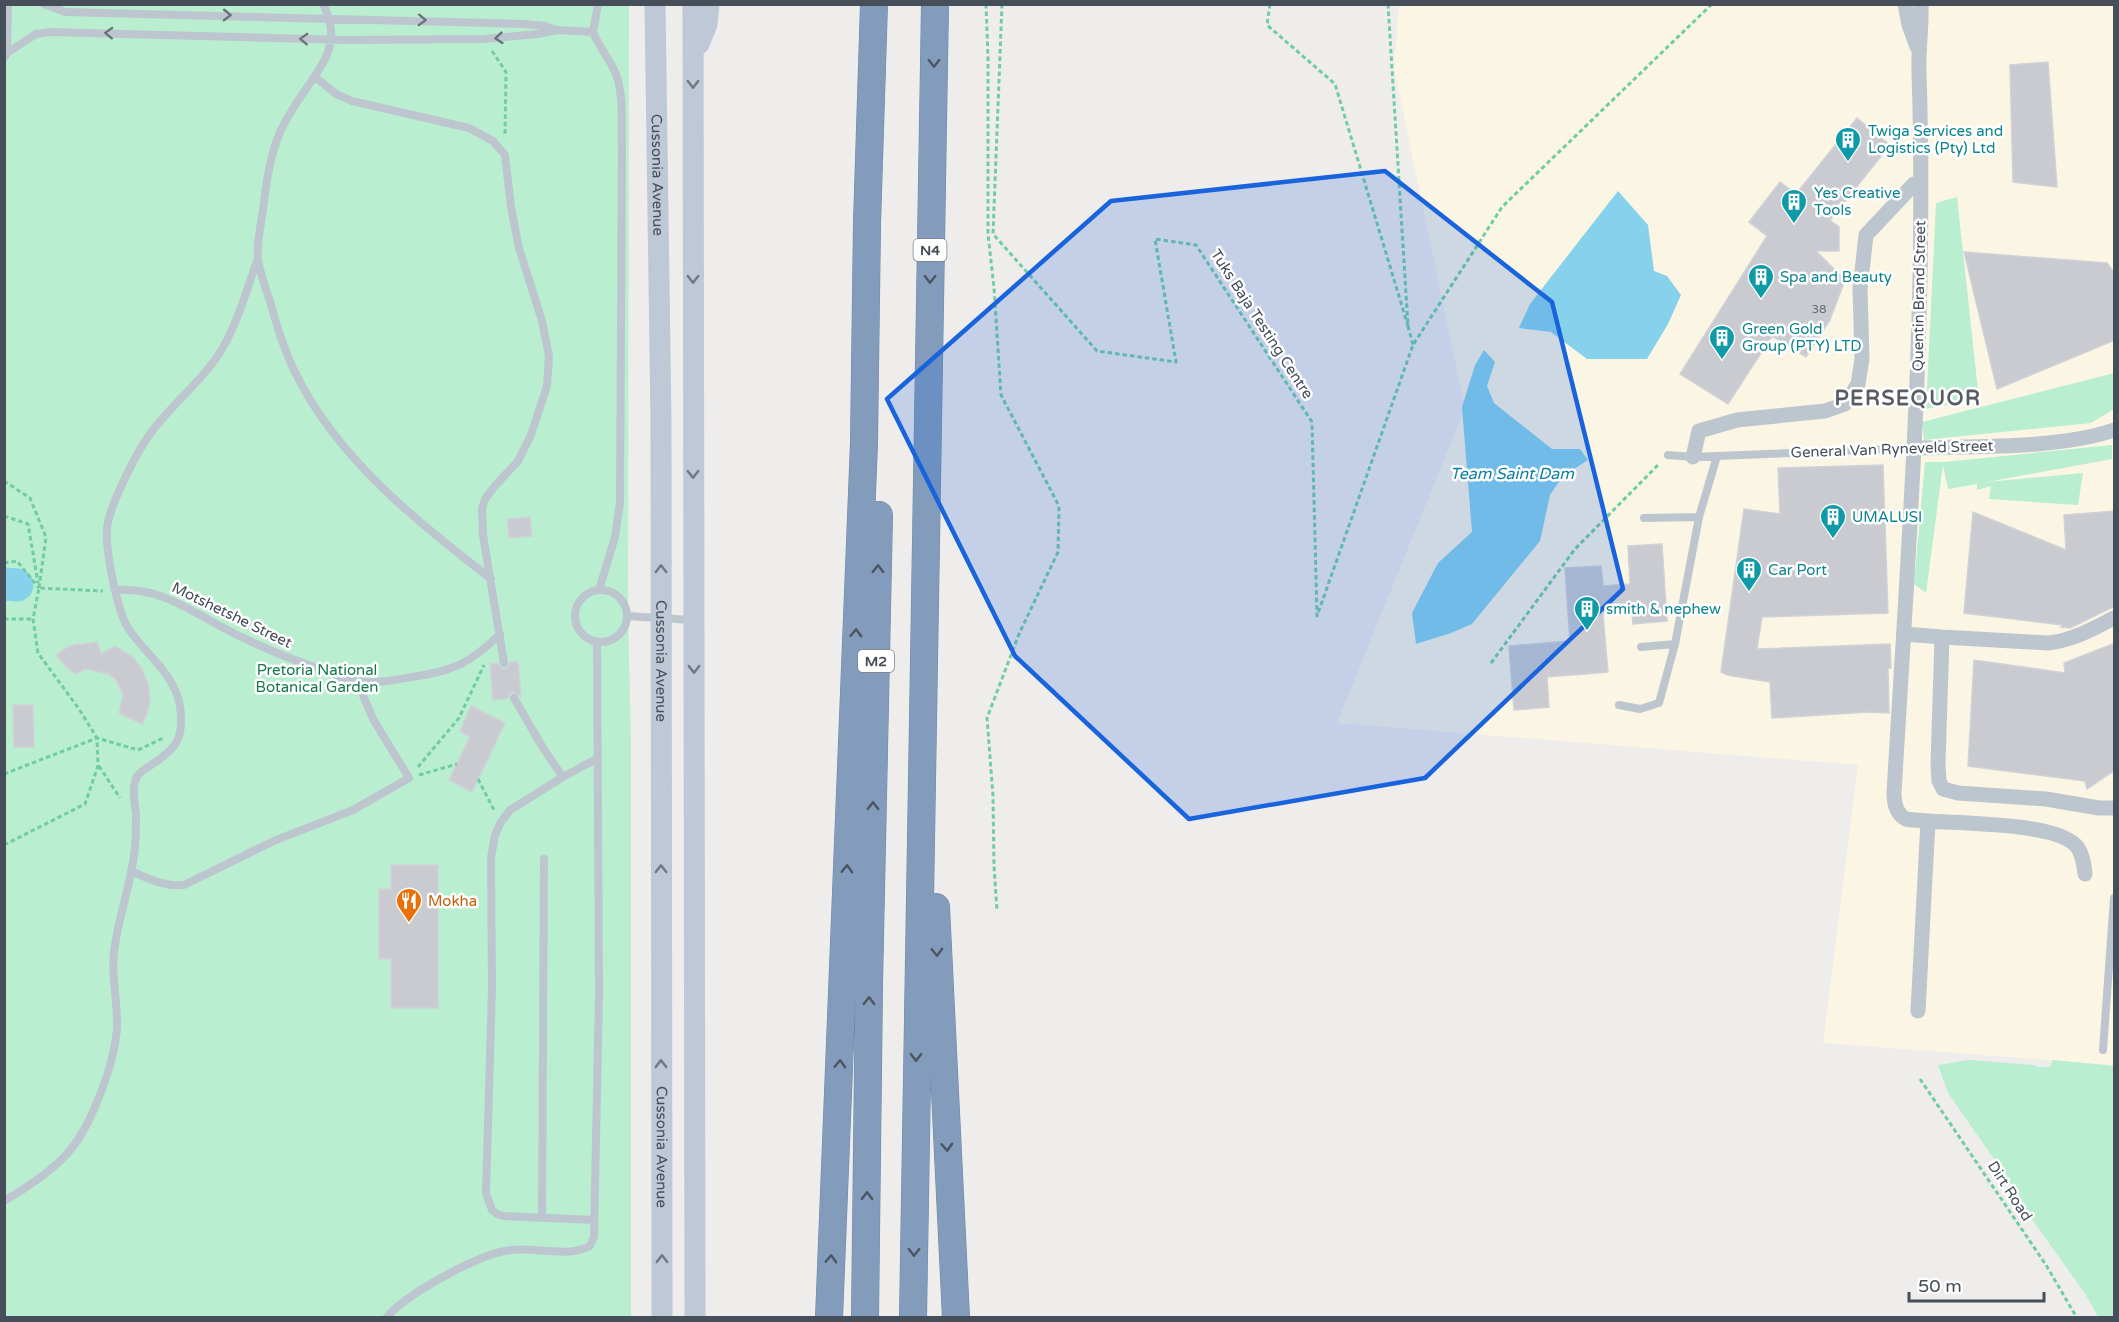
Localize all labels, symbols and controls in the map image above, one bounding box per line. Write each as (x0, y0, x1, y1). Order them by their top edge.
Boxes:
one-way arrow (223, 9, 232, 22)
one-way arrow (418, 13, 427, 26)
one-way arrow (105, 27, 114, 40)
one-way arrow (494, 31, 503, 44)
one-way arrow (300, 33, 309, 45)
one-way arrow (928, 58, 940, 67)
one-way arrow (687, 79, 699, 88)
street label: Cussonia Avenue (648, 114, 667, 236)
place label: Twiga Services and Logistics (Pty) Ltd (1868, 122, 2003, 157)
building icon: Twiga Services and Logistics (Pty) Ltd (1833, 125, 1863, 163)
place label: Yes Creative Tools (1814, 184, 1900, 219)
building icon: Yes Creative Tools (1779, 187, 1809, 225)
street label: Quentin Brand Street (1909, 220, 1929, 372)
road number: N4 (914, 239, 946, 261)
street label: Tuks Baja Testing Centre (1207, 246, 1317, 402)
building icon: Spa and Beauty (1746, 262, 1776, 300)
place label: Spa and Beauty (1780, 268, 1892, 286)
one-way arrow (687, 274, 699, 283)
one-way arrow (924, 274, 936, 283)
house number: 38 (1811, 302, 1827, 316)
place label: Green Gold Group (PTY) LTD (1742, 320, 1862, 355)
building icon: Green Gold Group (PTY) LTD (1707, 323, 1737, 361)
district label: PERSEQUOR (1834, 386, 1982, 411)
street label: General Van Ryneveld Street (1790, 436, 1994, 462)
water label: Team Saint Dam (1450, 464, 1574, 484)
one-way arrow (687, 469, 699, 478)
building icon: UMALUSI (1818, 502, 1848, 540)
place label: UMALUSI (1852, 508, 1922, 526)
building icon: Car Port (1734, 555, 1764, 593)
place label: Car Port (1768, 561, 1827, 579)
one-way arrow (655, 565, 667, 574)
one-way arrow (872, 565, 884, 574)
street label: Motshetshe Street (169, 578, 295, 652)
building icon: smith & nephew (1572, 594, 1602, 632)
street label: Cussonia Avenue (652, 600, 670, 722)
place label: smith & nephew (1606, 600, 1721, 618)
one-way arrow (850, 628, 862, 637)
road number: M2 (858, 650, 894, 672)
park label: Pretoria National Botanical Garden (256, 661, 378, 696)
one-way arrow (688, 664, 700, 673)
one-way arrow (867, 802, 879, 811)
one-way arrow (655, 865, 667, 874)
one-way arrow (841, 865, 854, 874)
restaurant icon: Mokha (394, 886, 424, 924)
place label: Mokha (428, 892, 477, 910)
one-way arrow (931, 948, 944, 957)
one-way arrow (863, 997, 875, 1006)
one-way arrow (910, 1053, 923, 1062)
one-way arrow (655, 1060, 667, 1069)
one-way arrow (833, 1060, 846, 1069)
street label: Cussonia Avenue (653, 1086, 671, 1208)
one-way arrow (940, 1142, 953, 1151)
street label: Dirt Road (1984, 1158, 2036, 1224)
one-way arrow (861, 1192, 873, 1201)
one-way arrow (907, 1248, 920, 1257)
one-way arrow (656, 1255, 668, 1264)
one-way arrow (825, 1255, 838, 1264)
scale bar (1909, 1265, 2044, 1303)
text: 50 m (1918, 1275, 1962, 1297)

